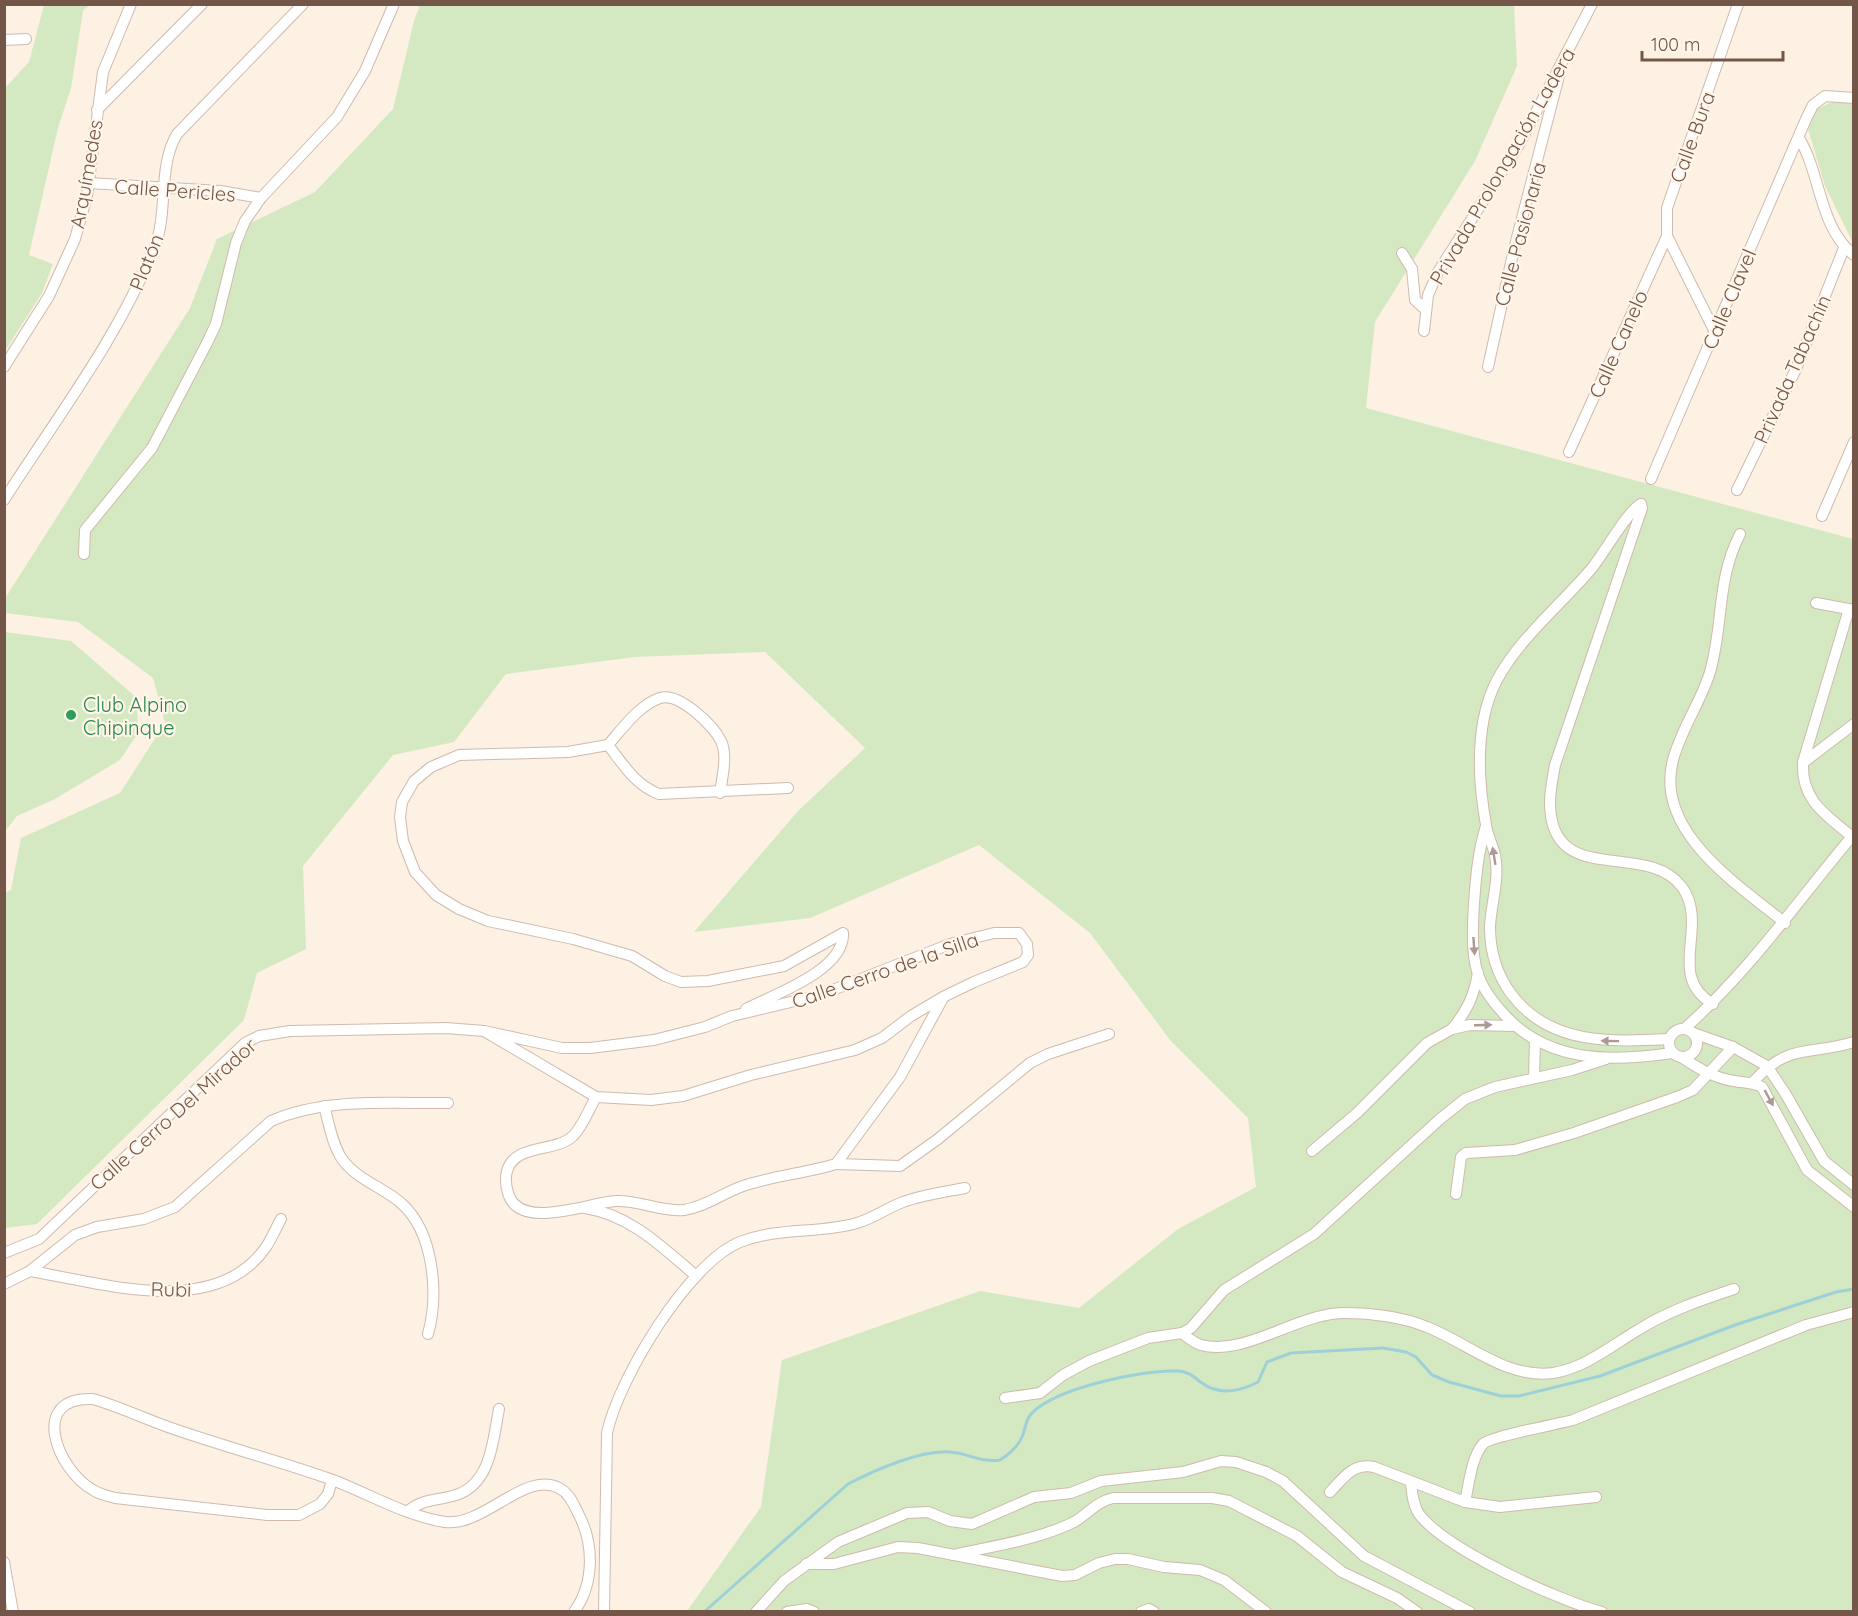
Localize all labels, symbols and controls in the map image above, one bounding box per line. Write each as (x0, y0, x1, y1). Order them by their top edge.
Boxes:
scale bar (1642, 24, 1783, 62)
text: 100 m (1651, 33, 1700, 56)
street label: Privada Prolongación Ladera (1424, 43, 1580, 289)
street label: Calle Bura (1664, 88, 1720, 186)
street label: Arquímedes (64, 118, 108, 230)
street label: Calle Pasionaria (1489, 159, 1551, 309)
street label: Calle Pericles (114, 173, 236, 207)
street label: Platón (123, 230, 169, 294)
street label: Calle Clavel (1697, 245, 1761, 353)
street label: Calle Canelo (1583, 286, 1653, 402)
street label: Privada Tabachín (1748, 291, 1836, 447)
place label: Club Alpino Chipinque (83, 692, 187, 740)
marker: Club Alpino Chipinque (64, 708, 78, 722)
one-way arrow (1489, 846, 1498, 865)
street label: Calle Cerro de la Silla (788, 926, 982, 1014)
one-way arrow (1469, 937, 1479, 956)
one-way arrow (1474, 1020, 1493, 1029)
street label: Calle Cerro Del Mirador (84, 1032, 262, 1196)
one-way arrow (1601, 1036, 1620, 1045)
one-way arrow (1763, 1090, 1774, 1106)
street label: Rubi (150, 1276, 192, 1302)

